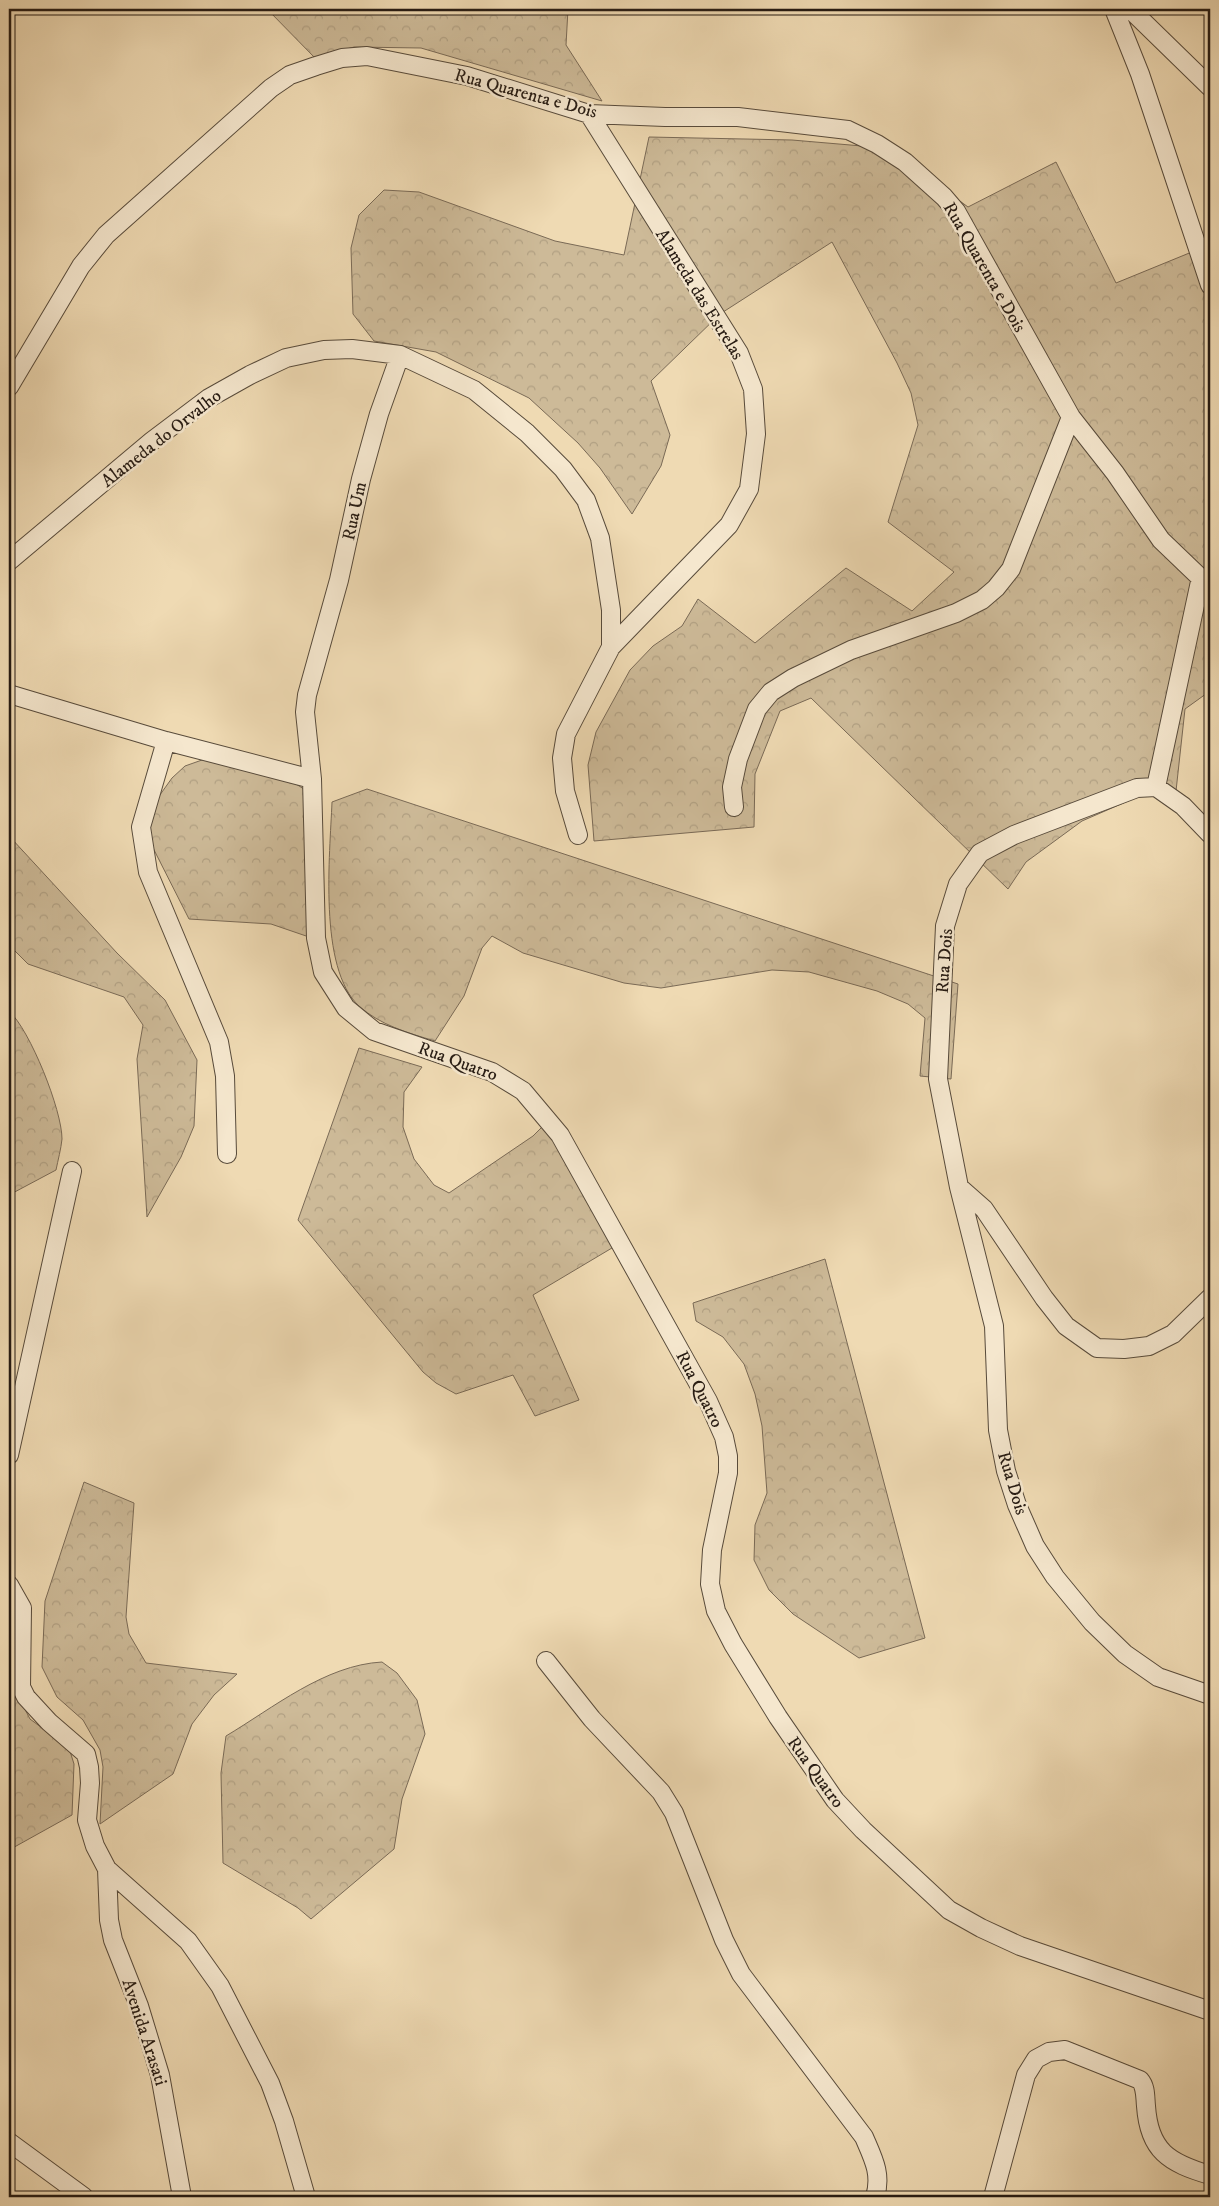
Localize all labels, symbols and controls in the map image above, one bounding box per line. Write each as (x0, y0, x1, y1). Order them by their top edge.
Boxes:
street label: Rua Quarenta e Dois (452, 64, 599, 124)
street label: Rua Quarenta e Dois (938, 198, 1030, 337)
street label: Alameda das Estrelas (650, 225, 748, 364)
street label: Alameda do Orvalho (97, 385, 226, 493)
street label: Rua Um (338, 480, 372, 542)
street label: Rua Dois (932, 928, 958, 994)
street label: Rua Quatro (415, 1037, 501, 1087)
street label: Rua Quatro (670, 1347, 728, 1432)
street label: Rua Dois (992, 1449, 1032, 1518)
street label: Rua Quatro (782, 1733, 849, 1813)
street label: Avenida Arasati (116, 1976, 172, 2088)

